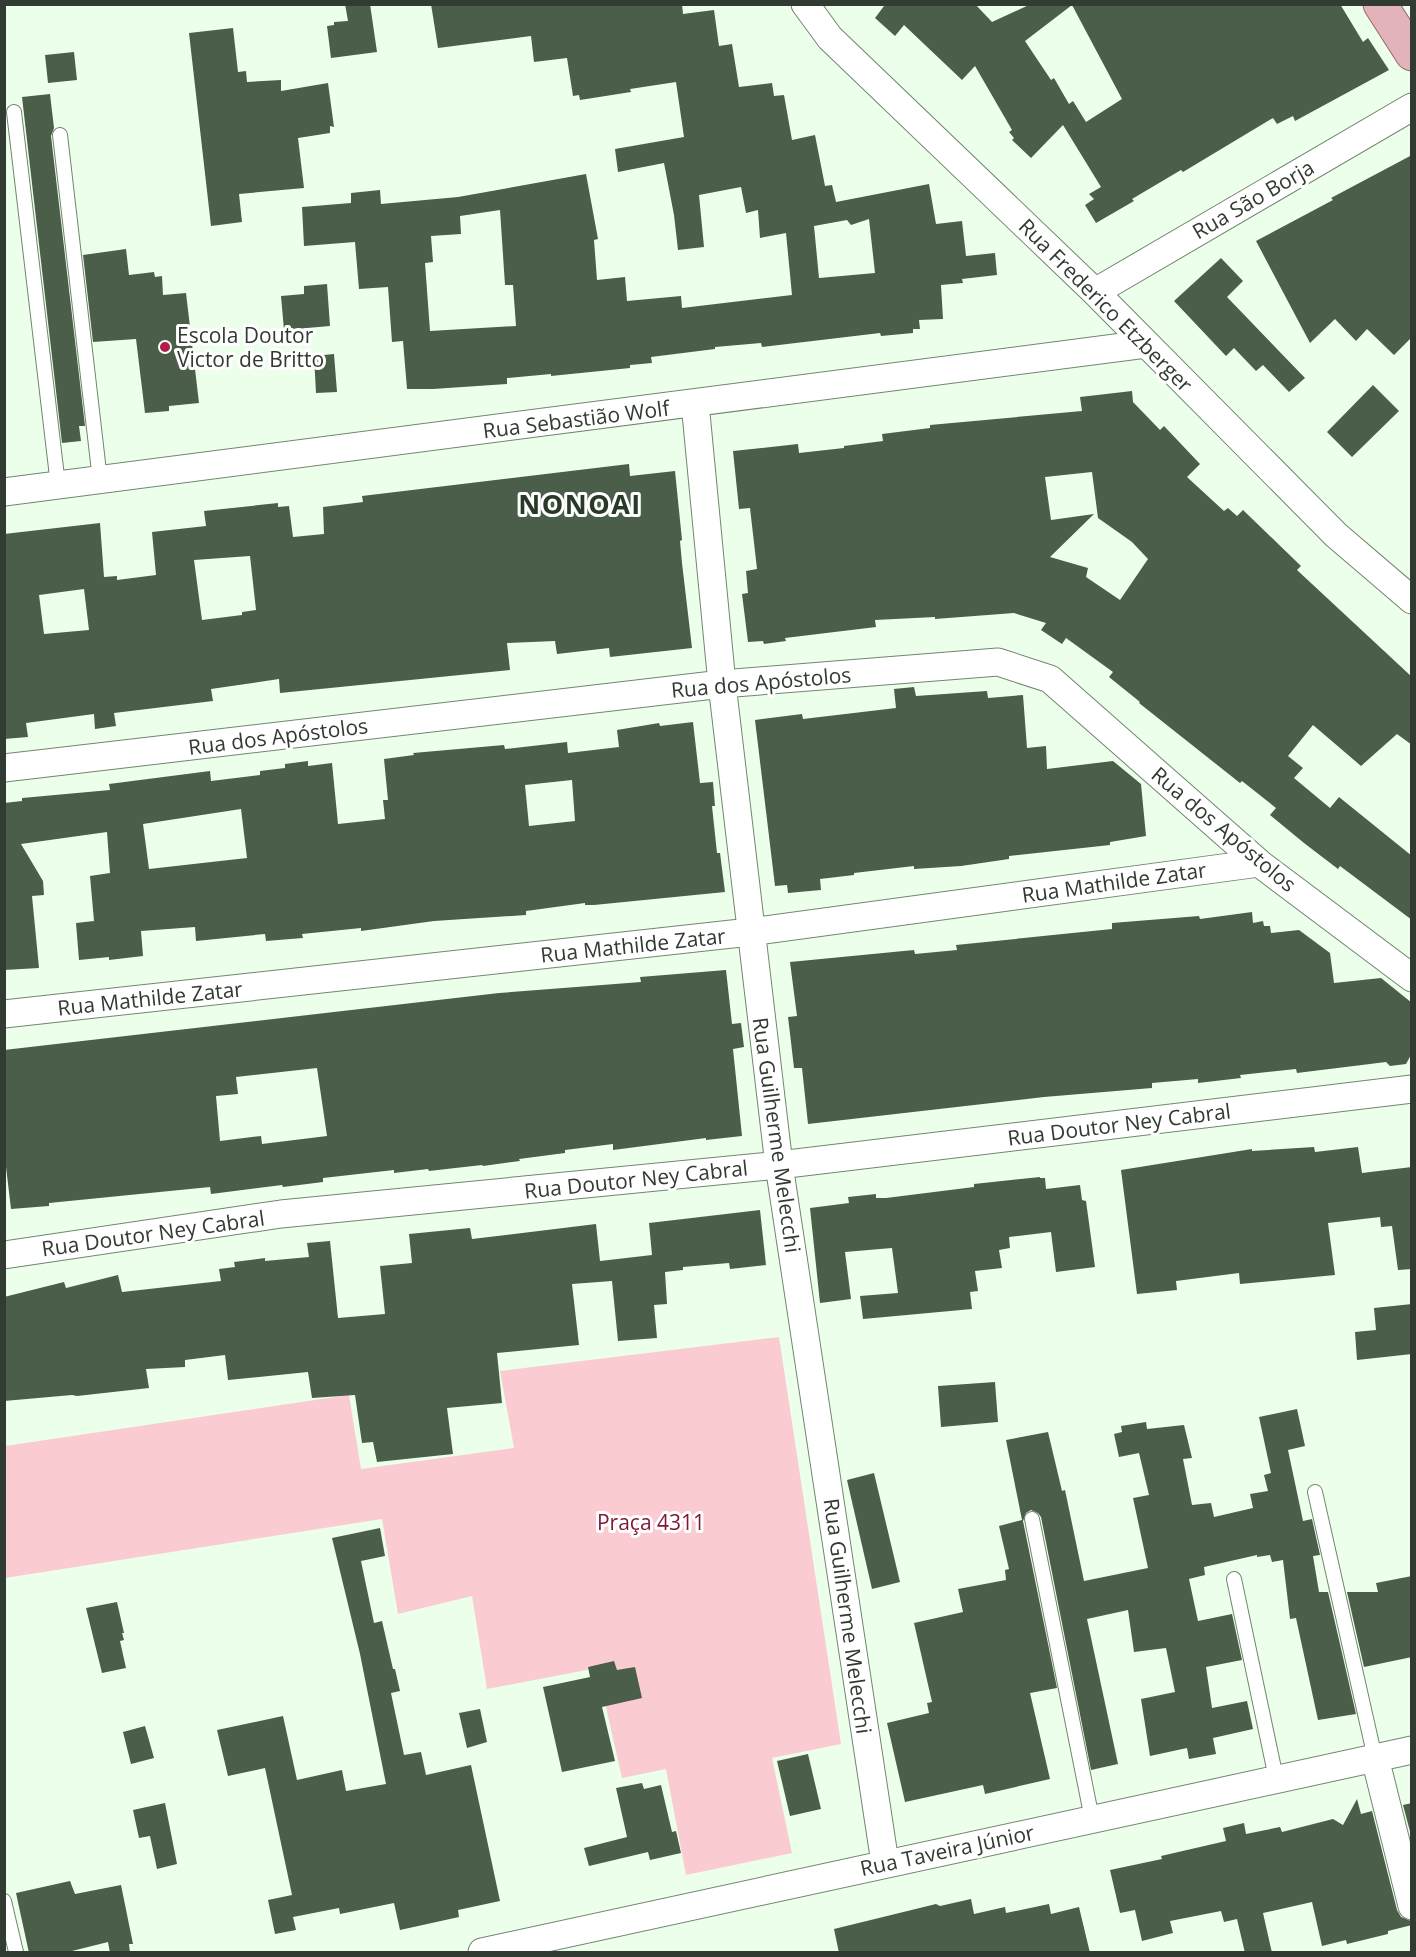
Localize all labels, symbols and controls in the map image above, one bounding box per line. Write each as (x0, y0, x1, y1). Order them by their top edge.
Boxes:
street label: Rua São Borja (1187, 153, 1319, 245)
street label: Rua Frederico Etzberger (1013, 212, 1199, 398)
place label: Escola Doutor Victor de Britto (177, 321, 324, 373)
marker: Escola Doutor Victor de Britto (158, 340, 172, 354)
street label: Rua Sebastião Wolf (481, 393, 673, 444)
district label: NONOAI (518, 485, 642, 522)
street label: Rua dos Apóstolos (670, 660, 852, 704)
street label: Rua dos Apóstolos (187, 711, 369, 761)
street label: Rua dos Apóstolos (1146, 760, 1302, 898)
street label: Rua Mathilde Zatar (1020, 855, 1208, 909)
street label: Rua Mathilde Zatar (539, 921, 727, 969)
street label: Rua Mathilde Zatar (56, 974, 244, 1022)
street label: Rua Guilherme Melecchi (747, 1015, 807, 1255)
street label: Rua Doutor Ney Cabral (1006, 1096, 1232, 1152)
street label: Rua Doutor Ney Cabral (523, 1153, 749, 1205)
street label: Rua Doutor Ney Cabral (40, 1203, 266, 1263)
street label: Rua Guilherme Melecchi (818, 1496, 878, 1736)
park label: Praça 4311 (597, 1508, 705, 1536)
street label: Rua Taveira Júnior (857, 1818, 1037, 1882)

